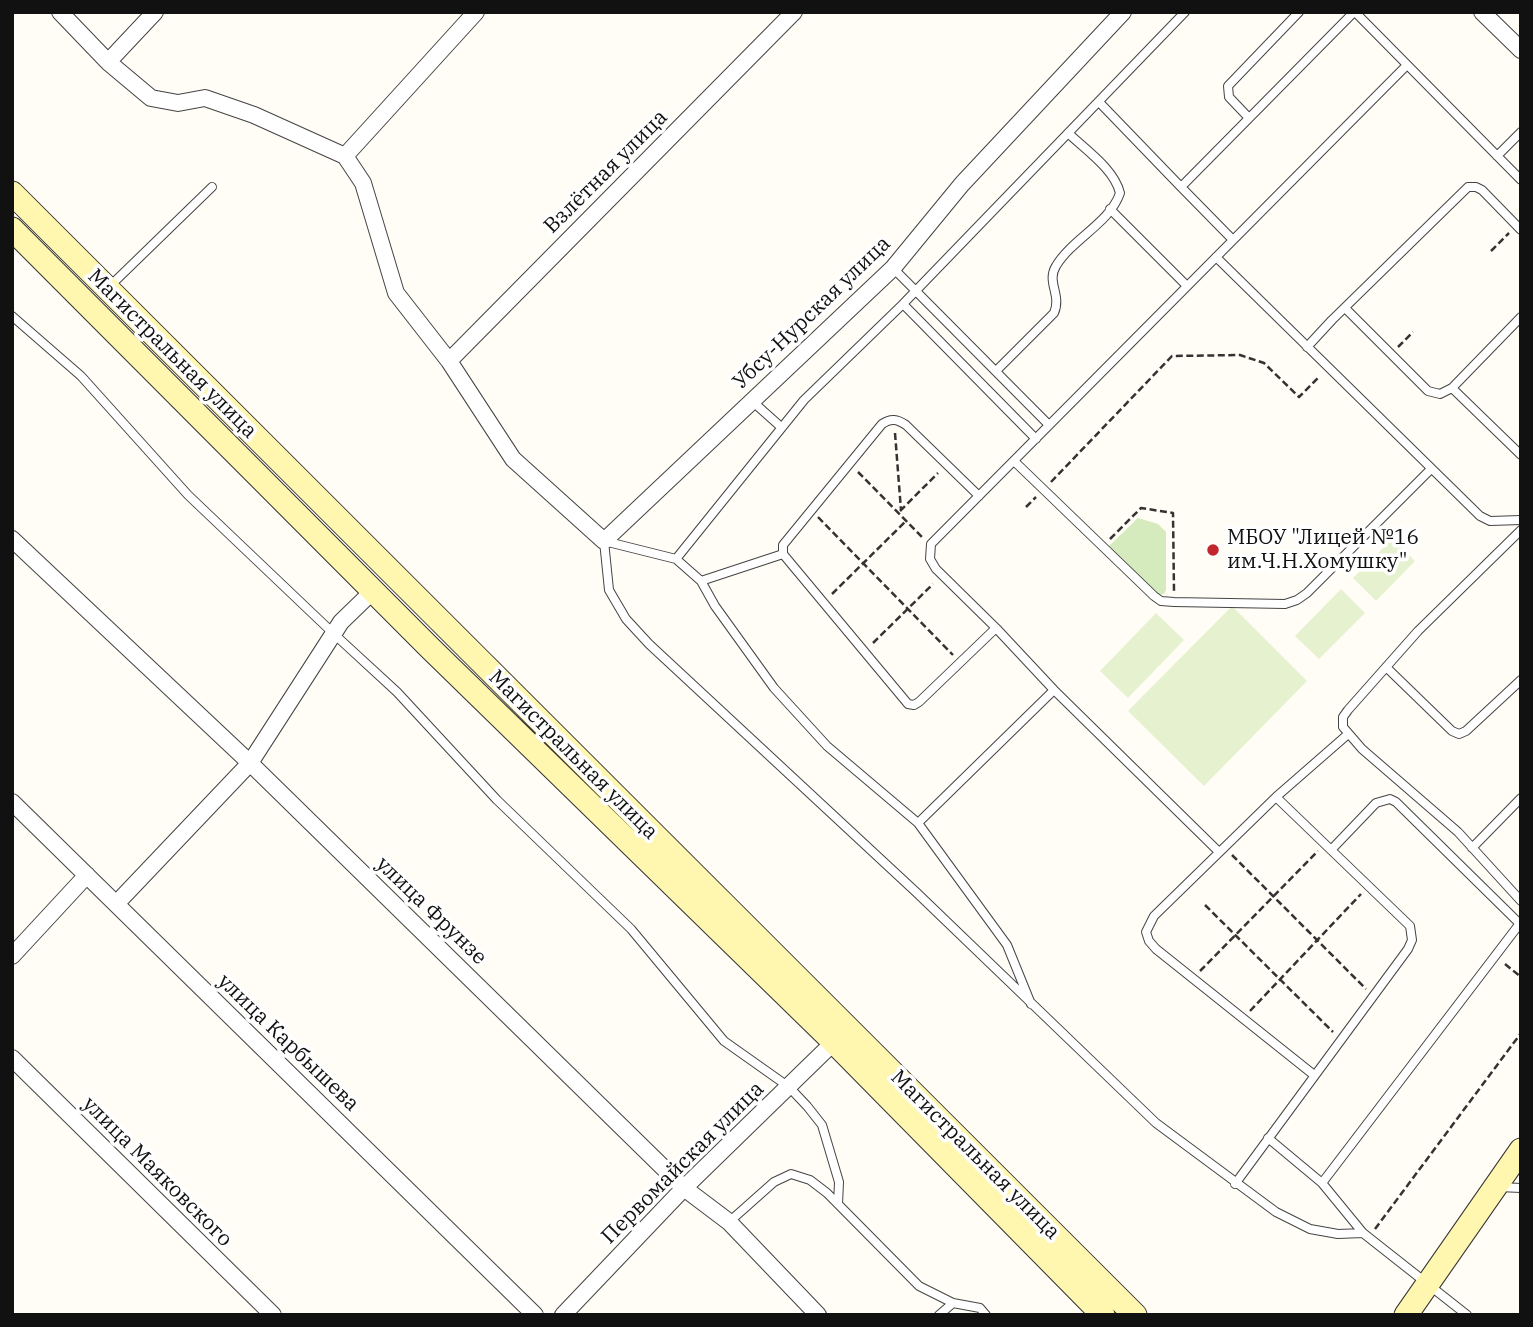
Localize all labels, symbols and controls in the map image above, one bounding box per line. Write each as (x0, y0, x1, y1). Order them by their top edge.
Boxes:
street label: Взлётная улица (539, 105, 673, 239)
street label: Убсу-Нурская улица (728, 231, 896, 395)
street label: Магистральная улица (82, 264, 262, 444)
place label: МБОУ "Лицей №16 им.Ч.Н.Хомушку" (1227, 525, 1419, 575)
marker: МБОУ "Лицей №16 им.Ч.Н.Хомушку" (1205, 542, 1221, 558)
street label: Магистральная улица (483, 665, 663, 845)
street label: улица Фрунзе (370, 852, 492, 970)
street label: улица Карбышева (212, 969, 364, 1117)
street label: Магистральная улица (885, 1065, 1065, 1245)
street label: Первомайская улица (597, 1077, 769, 1249)
street label: улица Маяковского (77, 1092, 237, 1252)

